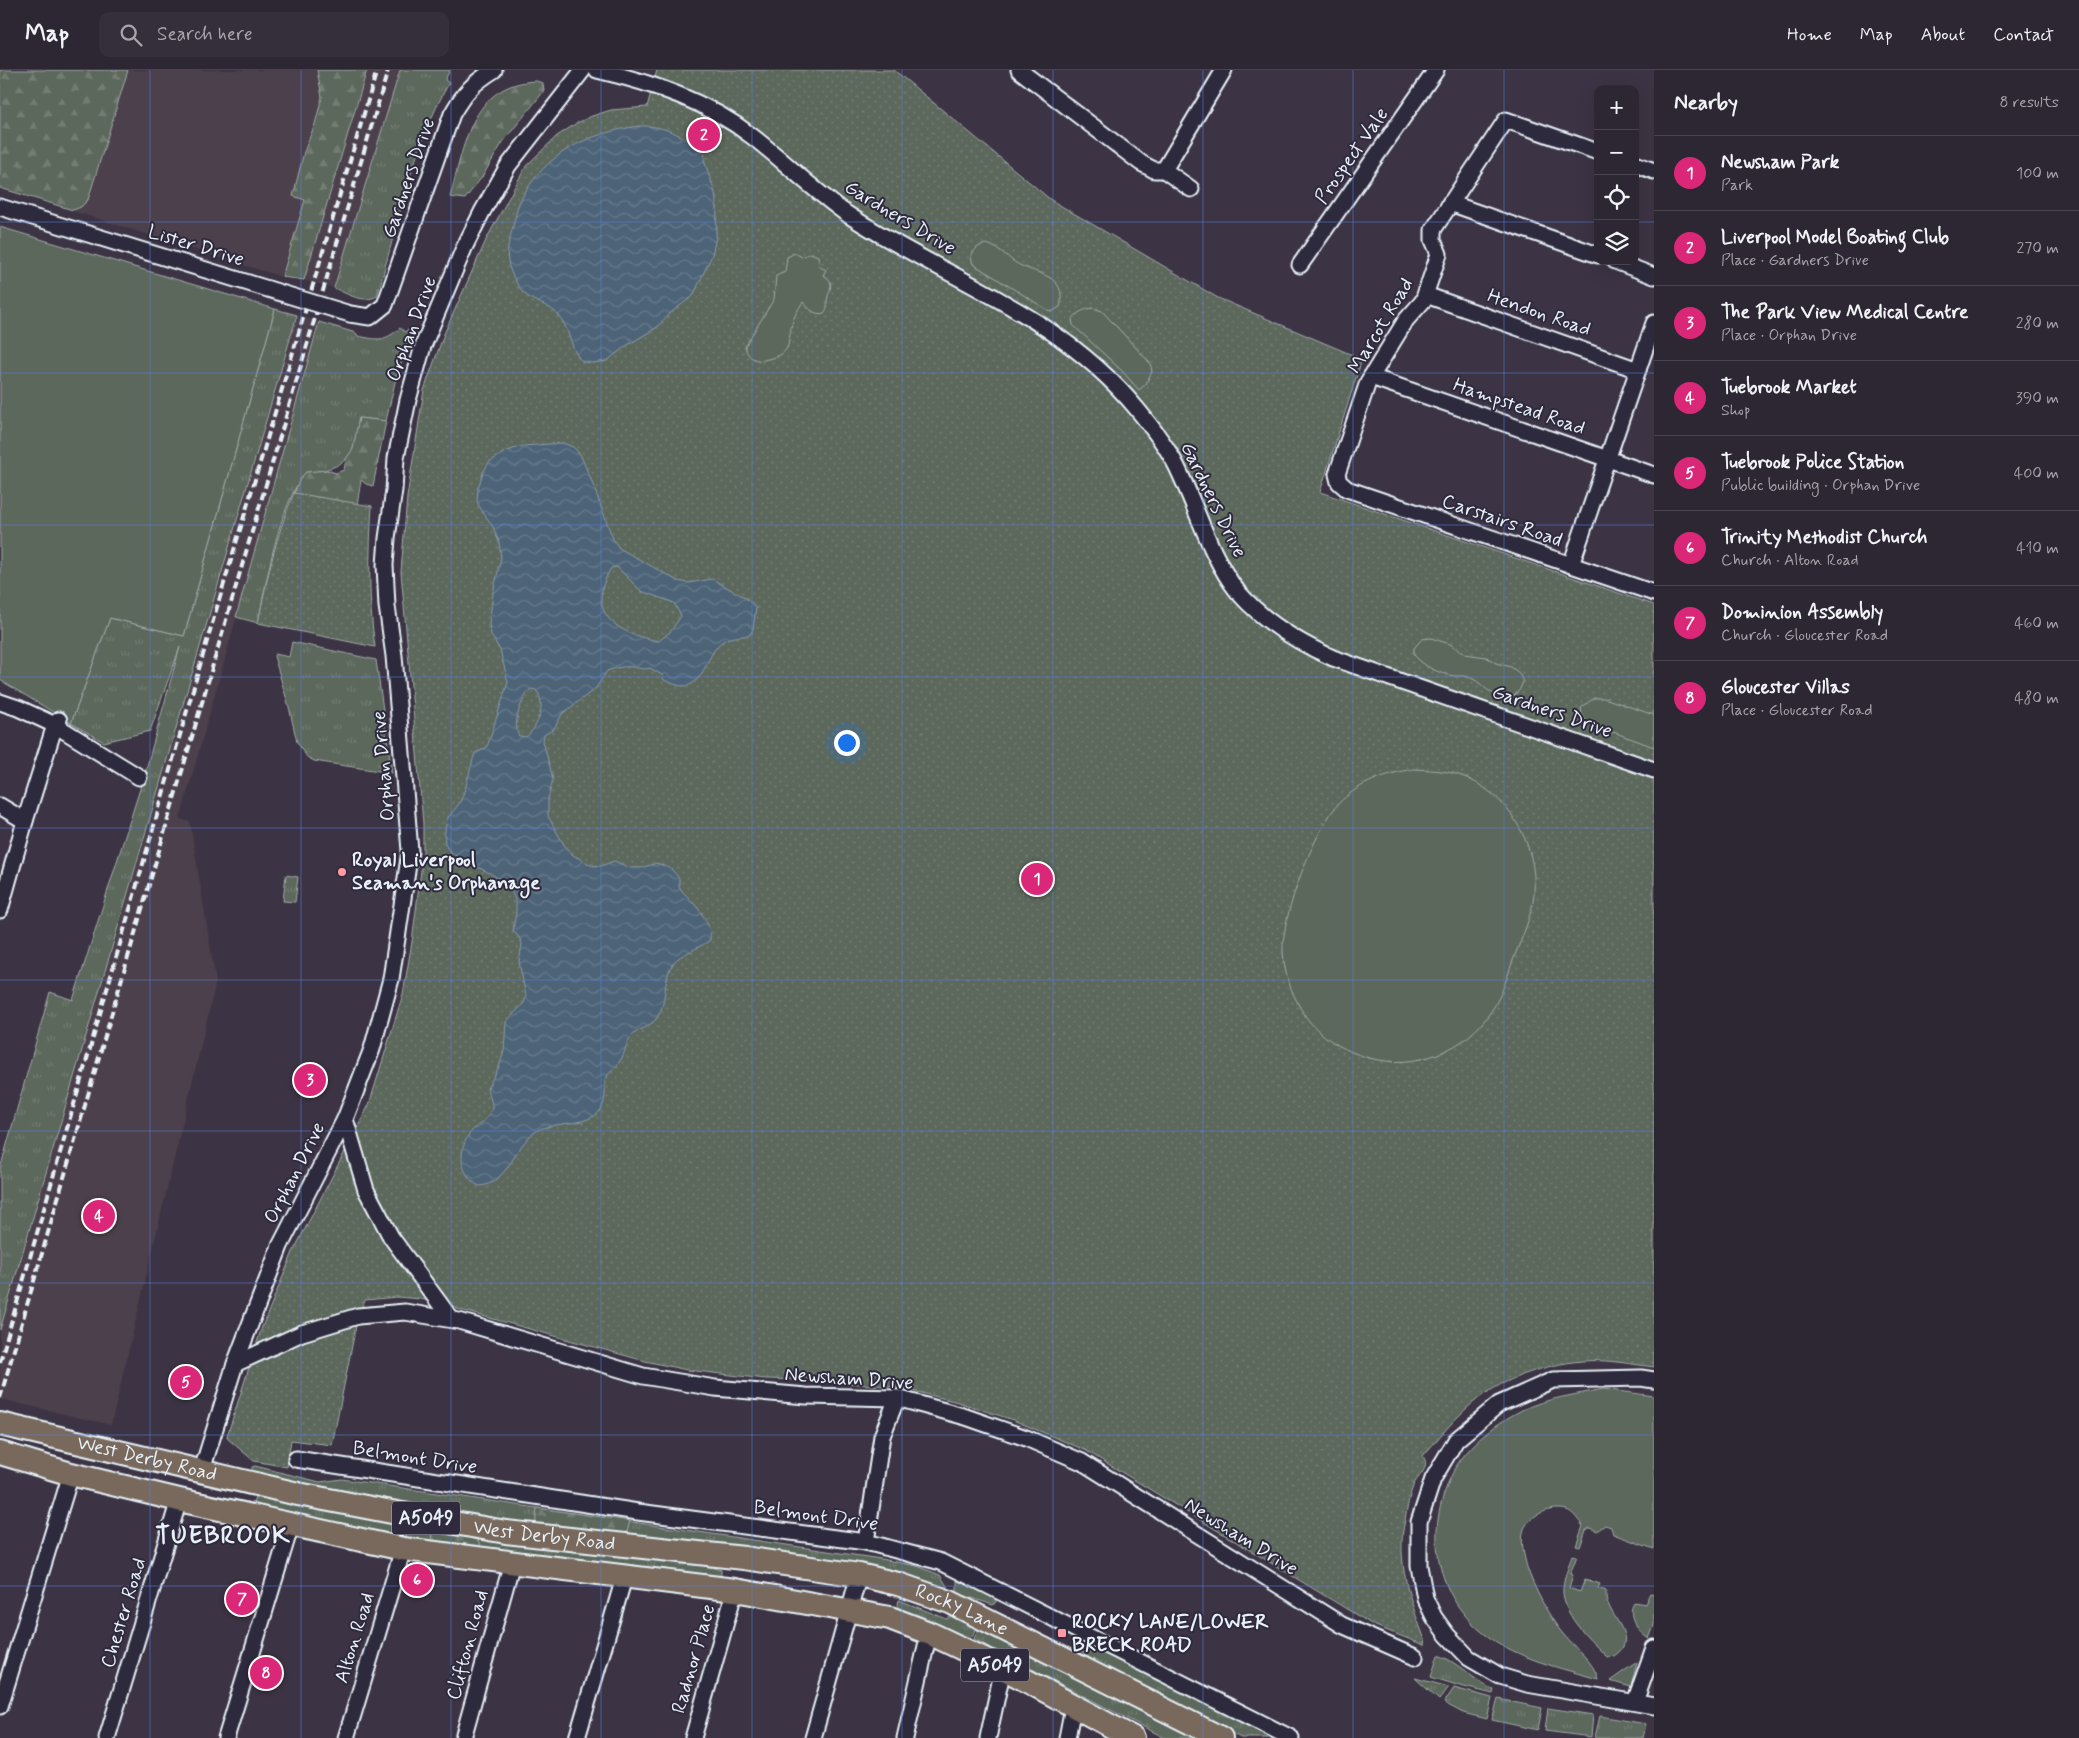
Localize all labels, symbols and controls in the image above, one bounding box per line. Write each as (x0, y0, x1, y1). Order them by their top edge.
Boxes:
search box (99, 12, 449, 57)
text: Map (25, 19, 69, 50)
icon: search (117, 21, 145, 49)
text: Search here (157, 22, 253, 47)
text: Home (1787, 23, 1832, 47)
text: Map (1860, 23, 1893, 47)
text: About (1921, 23, 1965, 47)
text: Contact (1993, 23, 2054, 47)
map controls (1594, 85, 1639, 265)
button: + (1594, 85, 1639, 130)
text: Nearby (1674, 89, 1738, 117)
text: 8 results (1999, 92, 2059, 113)
street label: Prospect Vale (1309, 102, 1395, 210)
street label: Gardners Drive (376, 114, 442, 242)
pin: 2 (688, 116, 720, 154)
button: − (1594, 130, 1639, 175)
text: Newsham Park (1721, 150, 1839, 175)
text: 1 (1686, 163, 1694, 184)
text: 100 m (2016, 163, 2059, 184)
street label: Gardners Drive (839, 174, 961, 262)
button: locate (1594, 175, 1639, 220)
text: Park (1721, 175, 1753, 196)
street label: Lister Drive (144, 219, 248, 273)
button: layers (1594, 220, 1639, 265)
text: Liverpool Model Boating Club (1721, 225, 1949, 250)
text: 2 (1686, 238, 1694, 259)
text: 270 m (2016, 238, 2059, 259)
text: Place · Gardners Drive (1721, 250, 1869, 271)
street label: Orphan Drive (380, 273, 444, 385)
street label: Marcot Road (1342, 273, 1420, 379)
street label: Hendon Road (1484, 283, 1594, 343)
text: The Park View Medical Centre (1721, 300, 1968, 325)
text: 3 (1686, 313, 1694, 334)
text: 280 m (2016, 313, 2059, 334)
text: Place · Orphan Drive (1721, 325, 1857, 346)
street label: Hampstead Road (1449, 372, 1589, 442)
text: Tuebrook Market (1721, 375, 1857, 400)
text: 4 (1685, 388, 1695, 409)
text: 390 m (2016, 388, 2059, 409)
text: Shop (1721, 400, 1750, 421)
street label: Gardners Drive (1173, 438, 1253, 562)
text: Tuebrook Police Station (1721, 450, 1904, 475)
text: 5 (1685, 463, 1695, 484)
text: 400 m (2014, 463, 2059, 484)
text: Public building · Orphan Drive (1721, 475, 1920, 496)
street label: Carstairs Road (1438, 488, 1566, 554)
text: Trinity Methodist Church (1721, 525, 1927, 550)
text: 6 (1686, 538, 1694, 559)
text: 410 m (2016, 538, 2059, 559)
text: Church · Alton Road (1721, 550, 1859, 571)
text: Dominion Assembly (1721, 600, 1883, 625)
text: 7 (1685, 613, 1695, 634)
text: 460 m (2014, 613, 2059, 634)
text: Church · Gloucester Road (1721, 625, 1888, 646)
text: Gloucester Villas (1721, 675, 1850, 700)
street label: Gardners Drive (1488, 679, 1616, 745)
text: 8 (1685, 688, 1695, 709)
text: 480 m (2014, 688, 2059, 709)
text: Place · Gloucester Road (1721, 700, 1873, 721)
street label: Orphan Drive (366, 710, 402, 822)
your location (834, 730, 860, 756)
place label: Royal Liverpool Seaman's Orphanage (352, 847, 540, 899)
pin: 1 (1021, 860, 1053, 898)
marker: Royal Liverpool Seaman's Orphanage (336, 866, 348, 878)
pin: 3 (294, 1061, 326, 1099)
street label: Orphan Drive (258, 1118, 332, 1228)
pin: 4 (83, 1197, 115, 1235)
street label: Newsham Drive (784, 1361, 914, 1397)
pin: 5 (170, 1363, 202, 1401)
street label: West Derby Road (74, 1429, 220, 1488)
street label: Belmont Drive (351, 1435, 479, 1481)
street label: Newsham Drive (1179, 1491, 1303, 1583)
street label: Belmont Drive (752, 1494, 880, 1538)
road number: A5049 (392, 1502, 460, 1535)
street label: West Derby Road (471, 1513, 617, 1557)
district label: TUEBROOK (155, 1520, 291, 1553)
street label: Chester Road (94, 1555, 154, 1671)
pin: 6 (401, 1561, 433, 1599)
street label: Rocky Lane (912, 1577, 1013, 1643)
pin: 7 (226, 1580, 258, 1618)
street label: Clifton Road (440, 1587, 496, 1703)
street label: Alton Road (328, 1589, 382, 1687)
street label: Radnor Place (666, 1601, 722, 1717)
place label: ROCKY LANE/LOWER BRECK ROAD (1072, 1609, 1269, 1659)
marker: ROCKY LANE/LOWER BRECK ROAD (1056, 1627, 1068, 1639)
road number: A5049 (961, 1648, 1029, 1682)
pin: 8 (250, 1654, 282, 1692)

